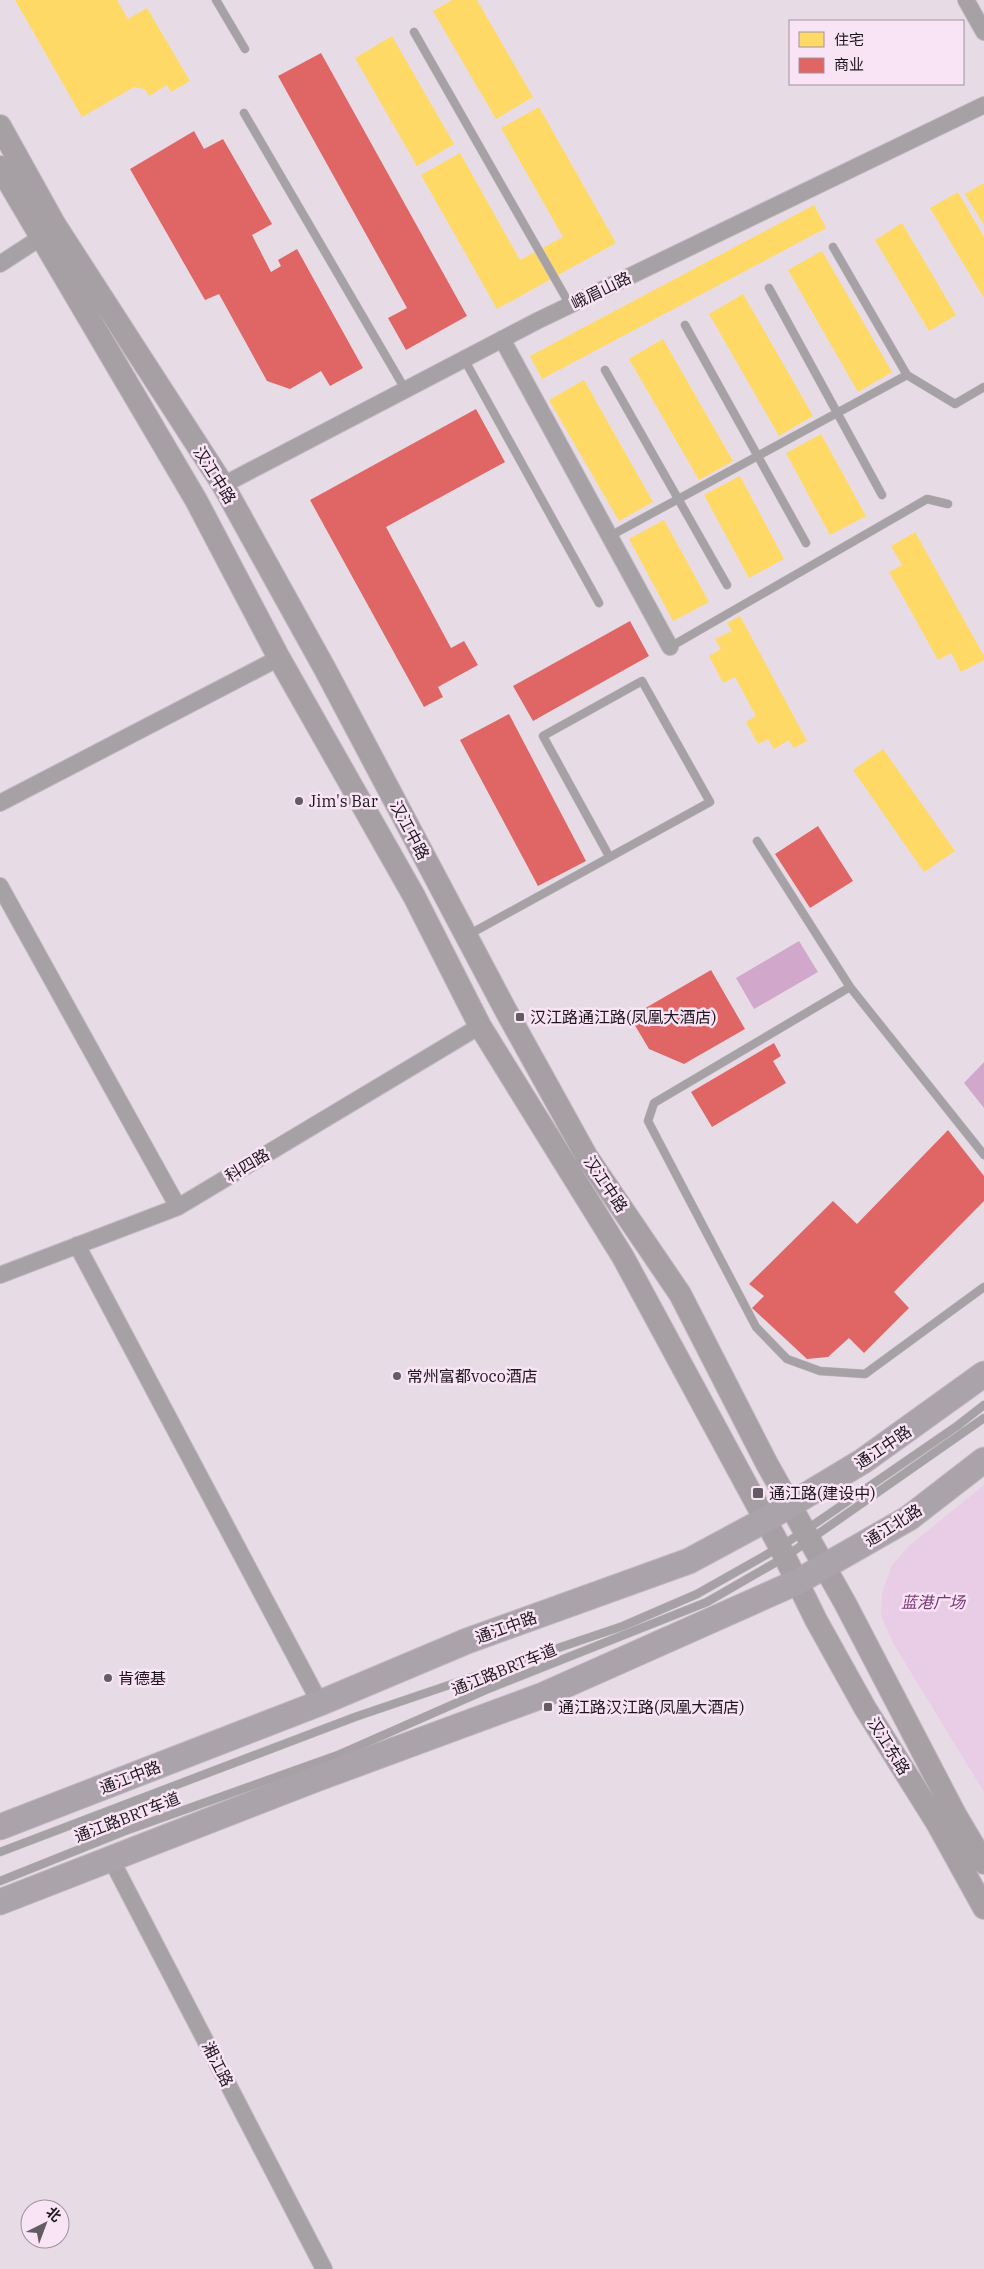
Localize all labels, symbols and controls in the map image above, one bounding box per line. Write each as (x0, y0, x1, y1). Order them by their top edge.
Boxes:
legend (789, 20, 964, 85)
text: 住宅 (834, 30, 864, 49)
text: 商业 (834, 55, 864, 74)
street label: 峨眉山路 (568, 267, 634, 313)
street label: 汉江中路 (190, 443, 240, 507)
place label: Jim's Bar (309, 791, 378, 811)
marker: Jim's Bar (293, 795, 305, 807)
street label: 汉江中路 (386, 797, 434, 863)
place label: 汉江路通江路(凤凰大酒店) (530, 1007, 717, 1027)
marker: 汉江路通江路(凤凰大酒店) (514, 1011, 526, 1023)
street label: 科四路 (221, 1144, 273, 1186)
street label: 汉江中路 (580, 1152, 632, 1216)
place label: 常州富都voco酒店 (407, 1366, 538, 1386)
marker: 常州富都voco酒店 (391, 1370, 403, 1382)
street label: 通江中路 (851, 1421, 915, 1473)
place label: 通江路(建设中) (769, 1483, 876, 1503)
marker: 通江路(建设中) (751, 1486, 765, 1500)
street label: 通江北路 (861, 1500, 925, 1550)
park label: 蓝港广场 (901, 1592, 967, 1612)
street label: 通江中路 (473, 1607, 539, 1647)
street label: 通江路BRT车道 (449, 1639, 559, 1699)
place label: 肯德基 (118, 1668, 166, 1688)
marker: 肯德基 (102, 1672, 114, 1684)
place label: 通江路汉江路(凤凰大酒店) (558, 1697, 745, 1717)
marker: 通江路汉江路(凤凰大酒店) (542, 1701, 554, 1713)
street label: 汉江东路 (864, 1714, 914, 1778)
street label: 通江中路 (97, 1756, 163, 1798)
street label: 通江路BRT车道 (71, 1788, 183, 1846)
street label: 湘江路 (198, 2038, 238, 2090)
north arrow (20, 2199, 70, 2249)
text: 北 (42, 2203, 65, 2226)

